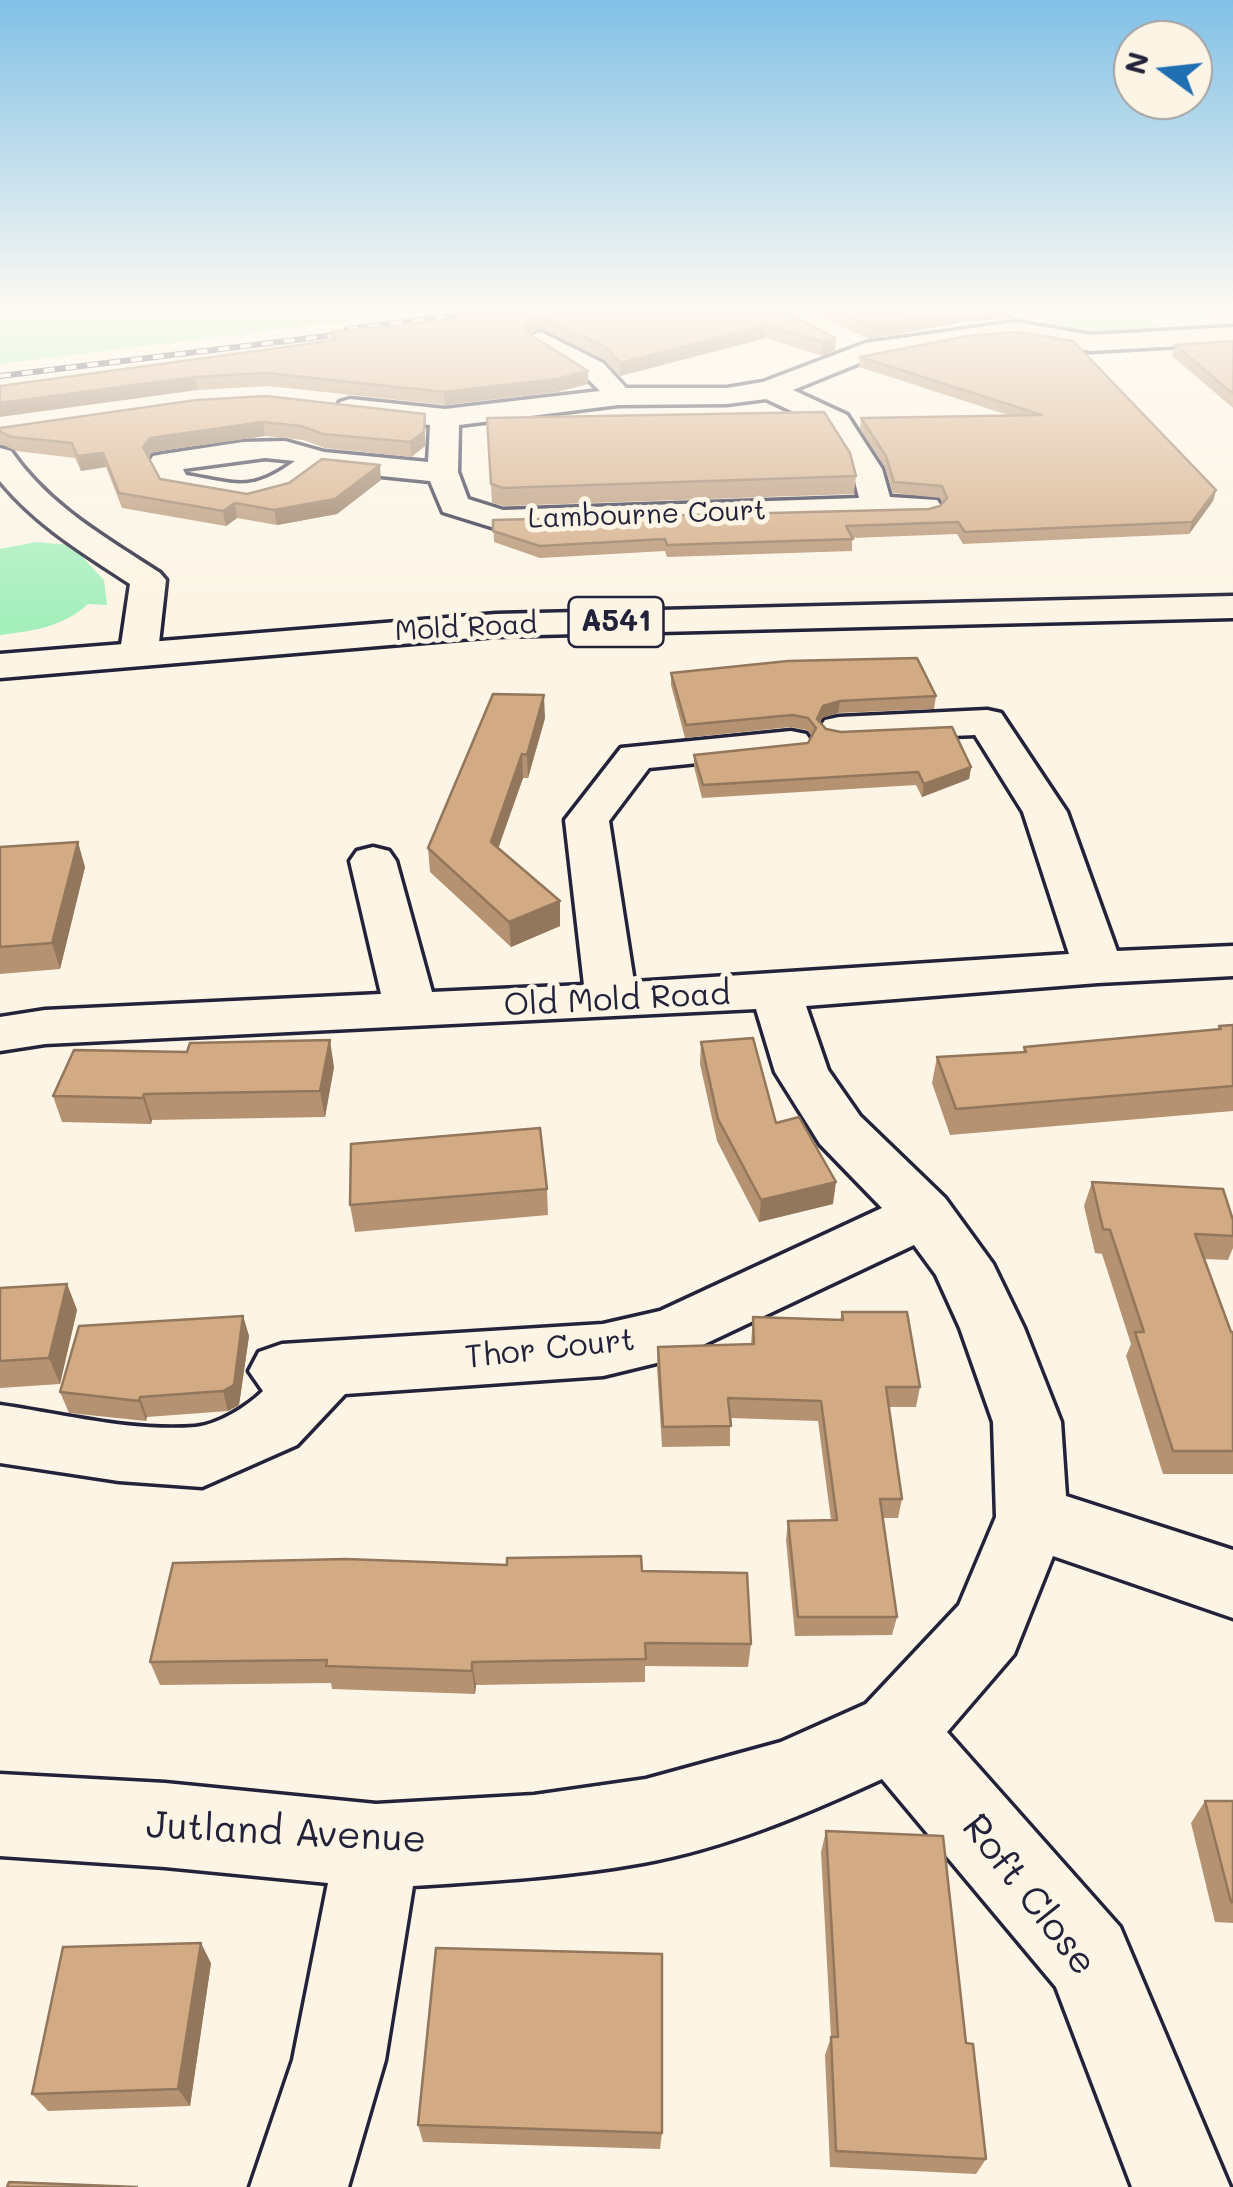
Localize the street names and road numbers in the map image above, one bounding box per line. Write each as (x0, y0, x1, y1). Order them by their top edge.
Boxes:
street label: Lambourne Court (527, 494, 767, 536)
road number: A541 (568, 597, 664, 647)
street label: Mold Road (394, 607, 538, 649)
street label: Old Mold Road (503, 975, 731, 1025)
street label: Thor Court (463, 1321, 637, 1377)
street label: Jutland Avenue (145, 1803, 427, 1863)
street label: Roft Close (952, 1805, 1106, 1985)

